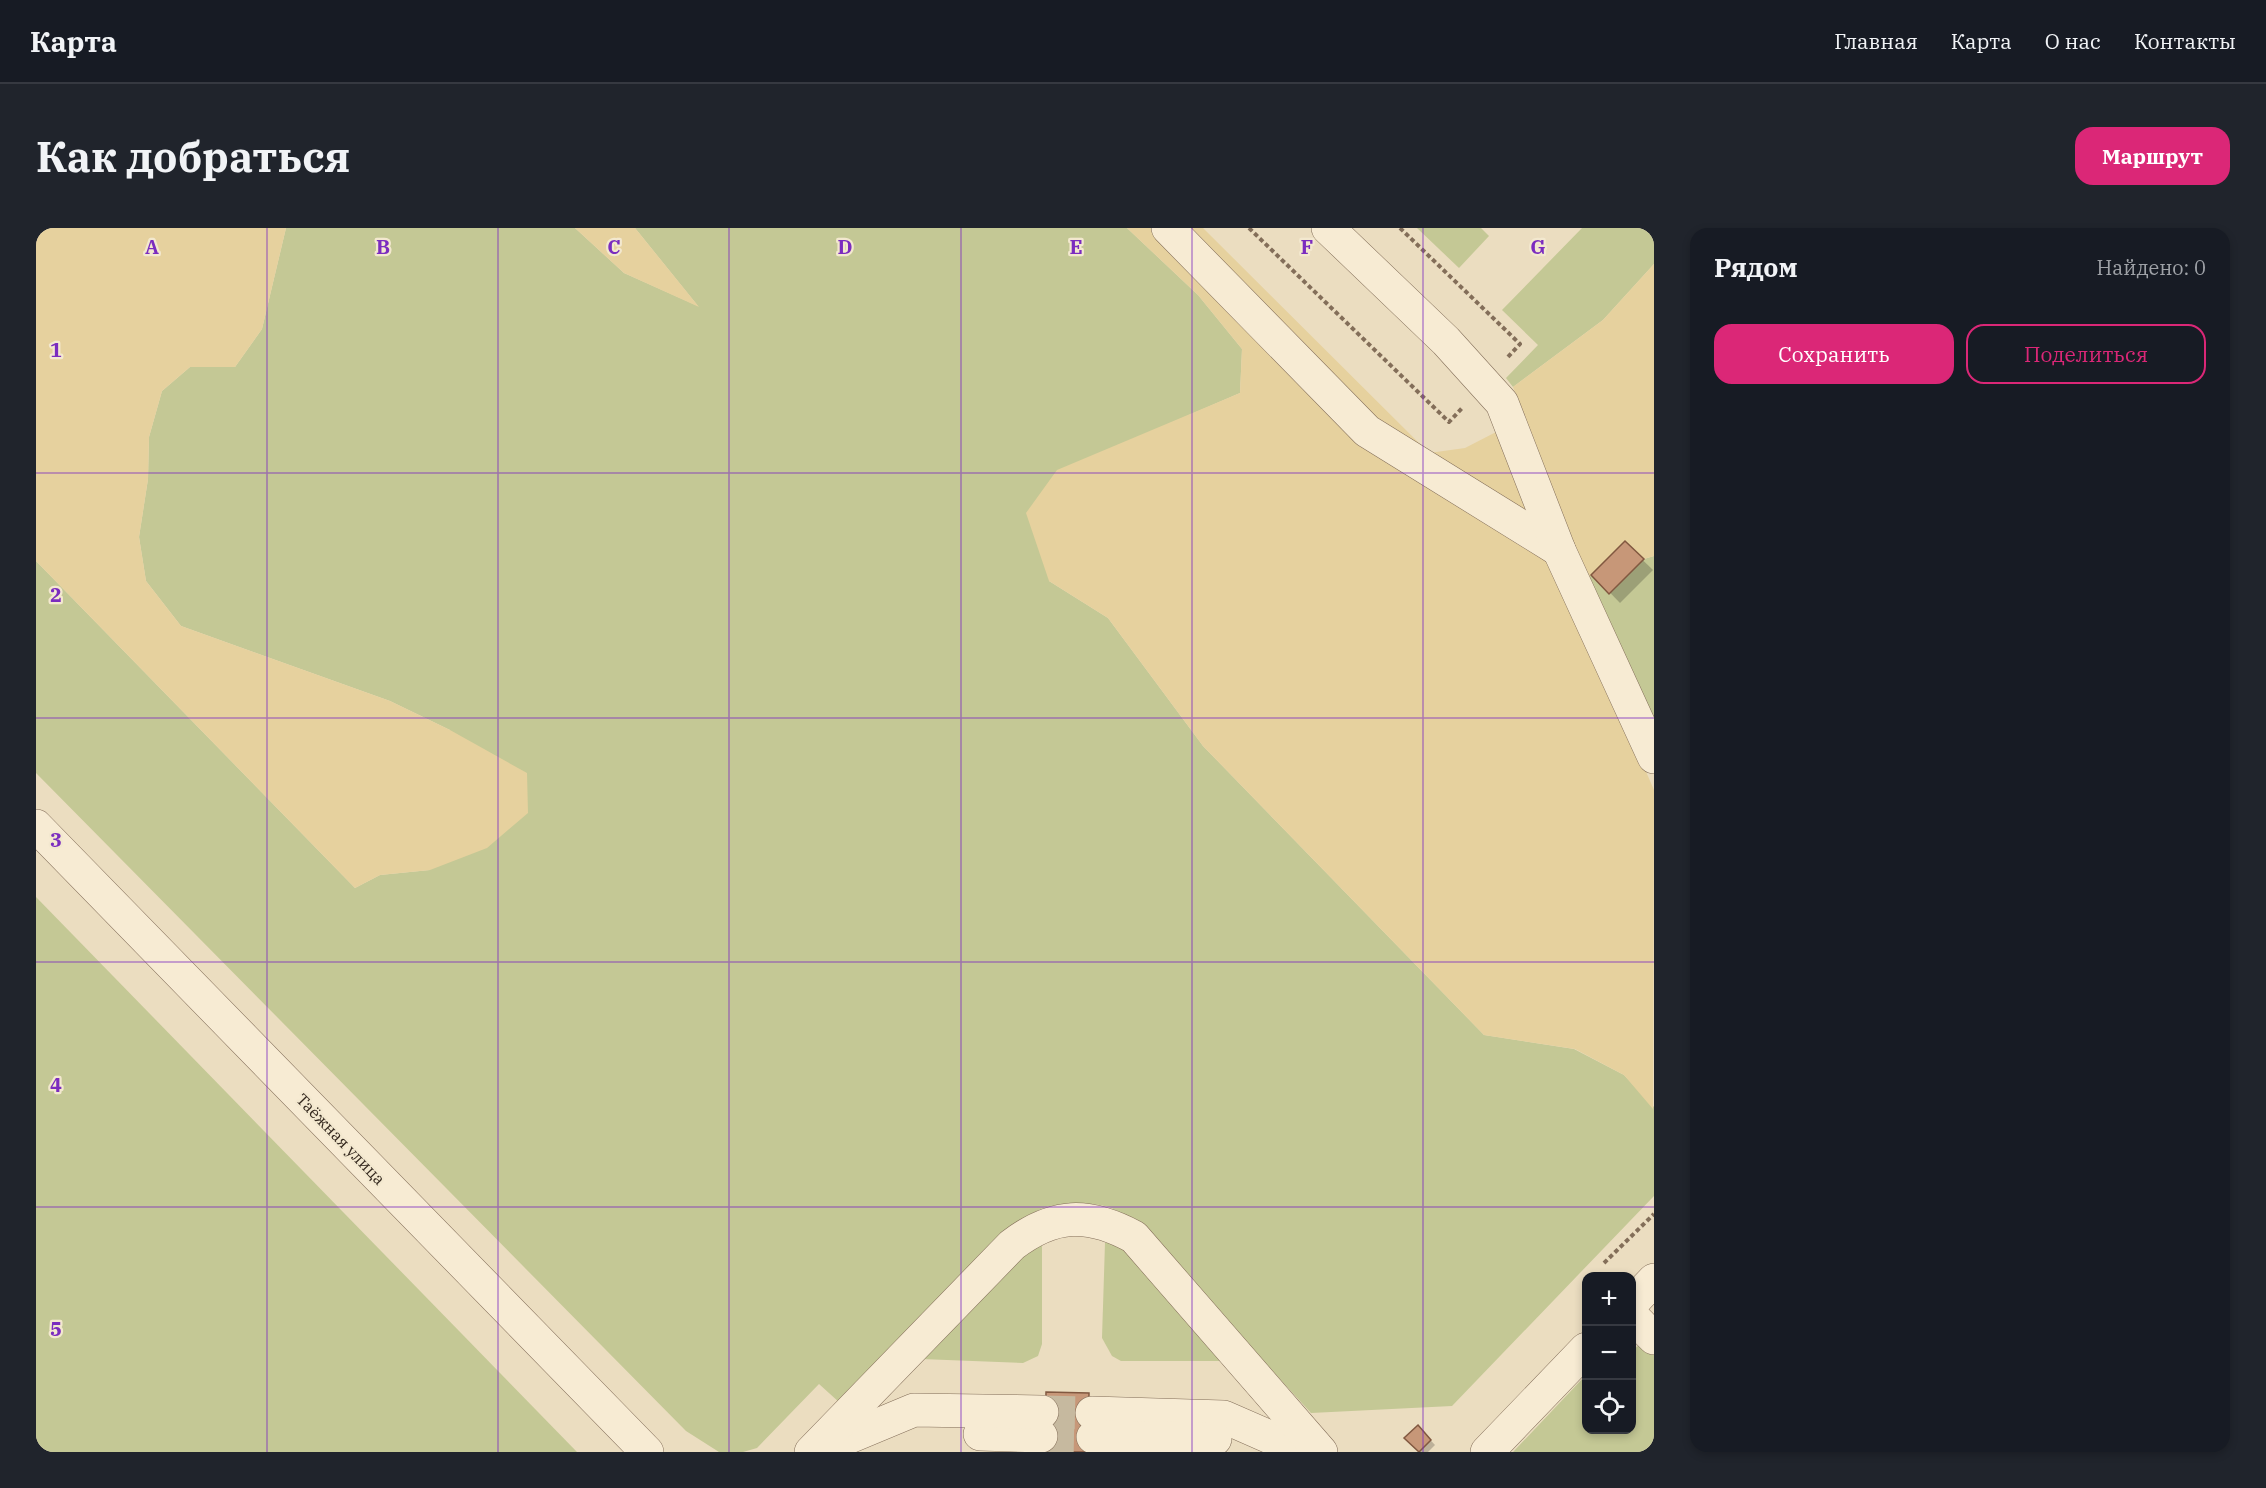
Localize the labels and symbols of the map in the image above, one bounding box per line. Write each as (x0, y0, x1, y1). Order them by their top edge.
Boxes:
text: A (145, 233, 159, 260)
text: B (376, 233, 390, 260)
text: C (607, 233, 621, 260)
text: D (837, 233, 853, 260)
text: E (1069, 233, 1083, 260)
text: F (1301, 233, 1313, 260)
text: G (1530, 233, 1546, 260)
text: 1 (50, 336, 62, 363)
text: 2 (50, 581, 62, 608)
text: 3 (50, 826, 62, 853)
text: 4 (50, 1071, 62, 1098)
street label: Таёжная улица (292, 1089, 390, 1189)
text: 5 (50, 1315, 62, 1342)

